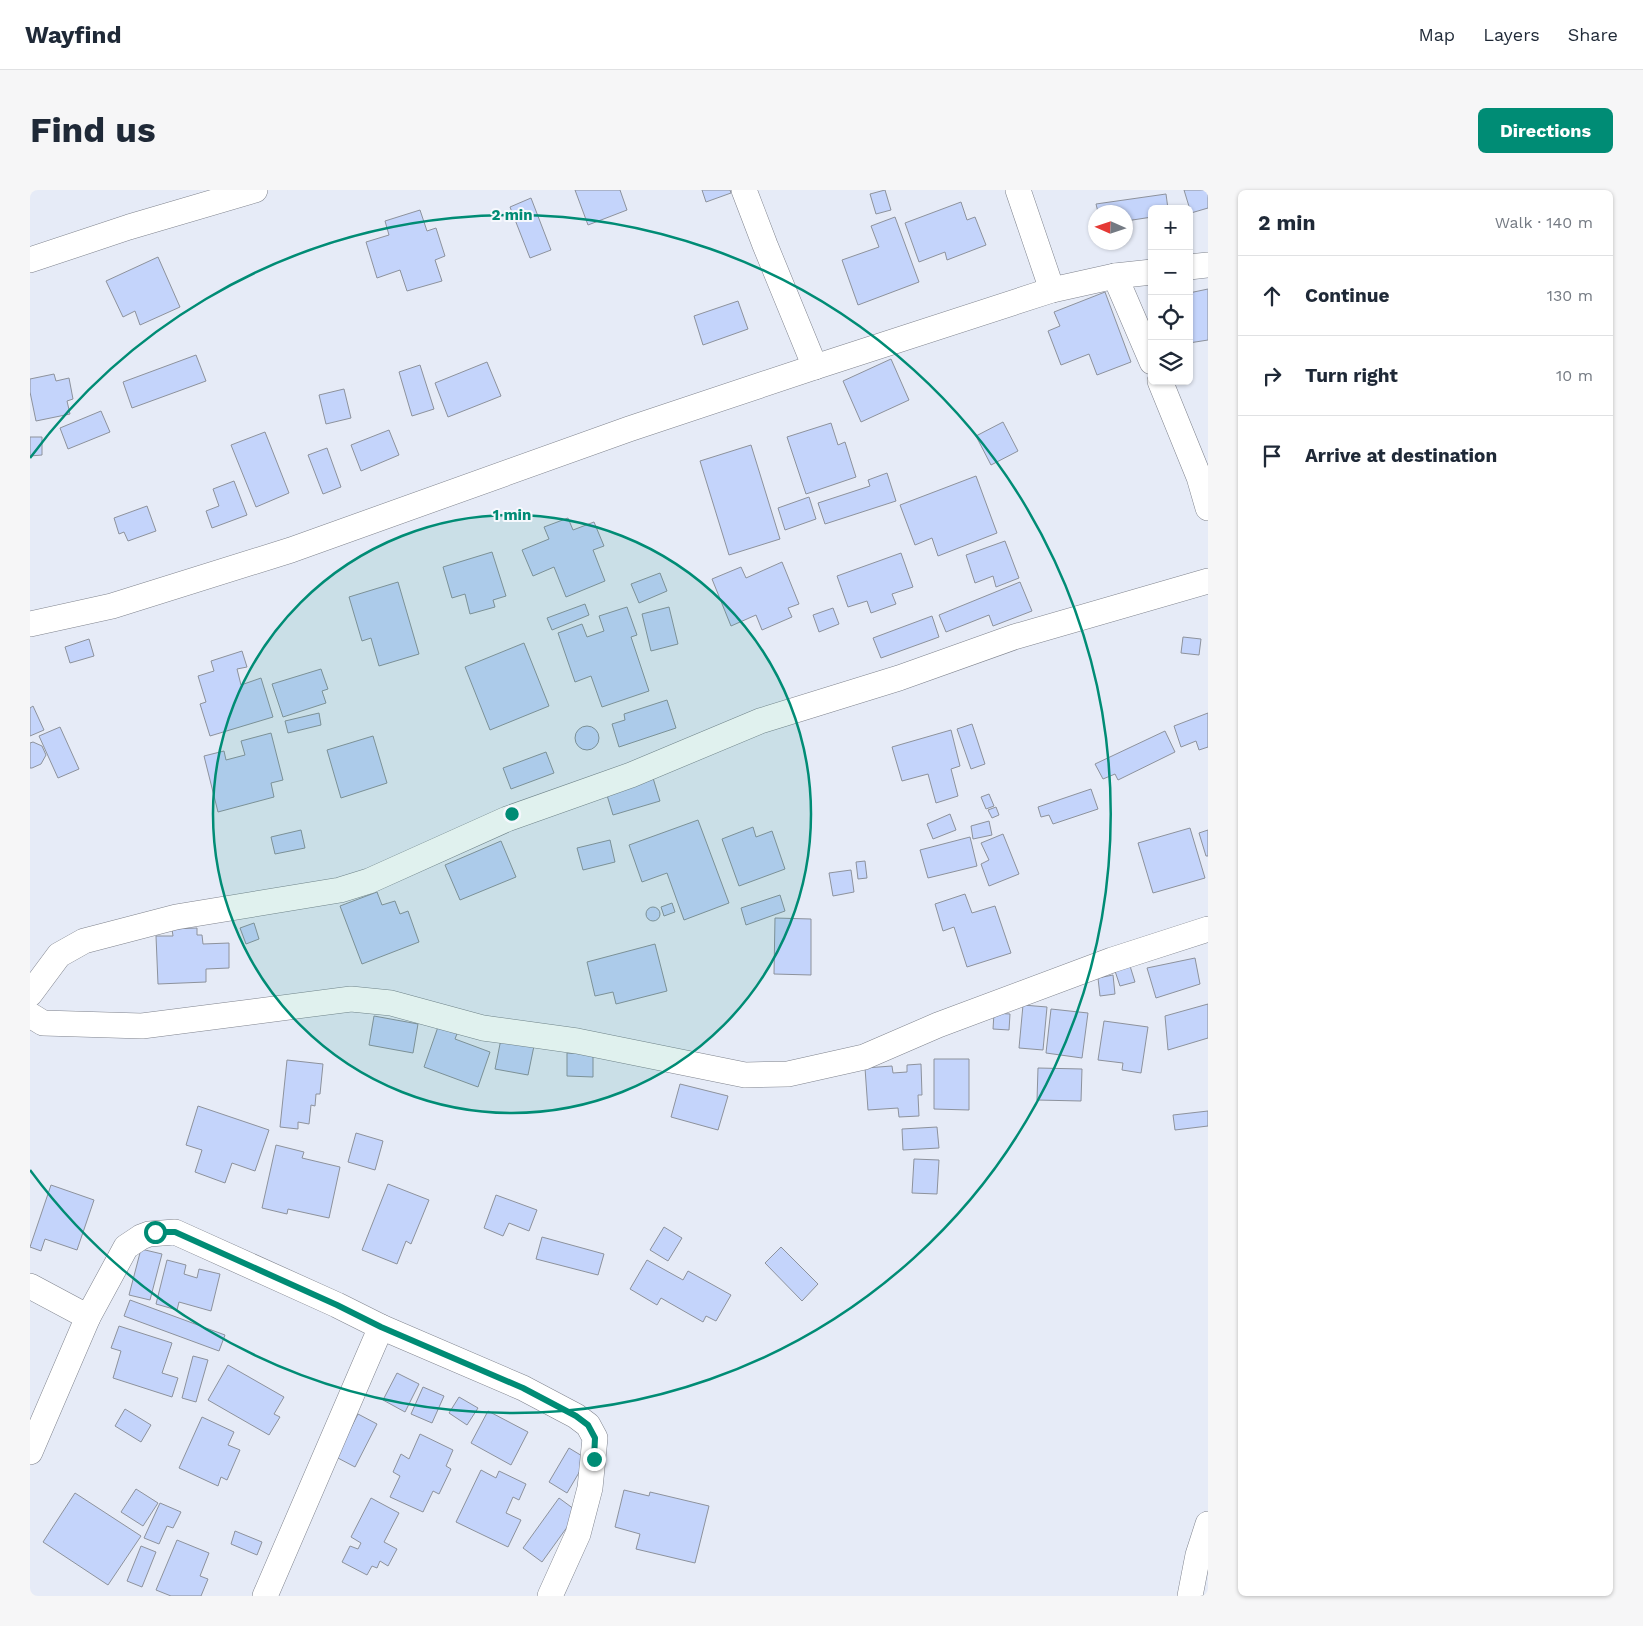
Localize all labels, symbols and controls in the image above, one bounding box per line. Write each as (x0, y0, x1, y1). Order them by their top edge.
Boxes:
text: Wayfind (25, 21, 121, 49)
text: Map (1418, 24, 1455, 45)
text: Layers (1483, 24, 1540, 45)
text: Share (1568, 24, 1618, 45)
button: Directions (1478, 108, 1613, 153)
text: Find us (30, 109, 156, 151)
north arrow (1088, 205, 1133, 250)
map controls (1148, 205, 1193, 385)
button: + (1148, 205, 1193, 250)
text: 2 min (491, 206, 533, 224)
text: 2 min (1258, 210, 1315, 235)
text: Walk · 140 m (1495, 213, 1593, 232)
button: − (1148, 250, 1193, 295)
icon: ahead (1258, 282, 1286, 310)
text: Continue (1305, 284, 1389, 307)
text: 130 m (1547, 286, 1593, 305)
button: locate (1148, 295, 1193, 340)
button: layers (1148, 340, 1193, 385)
icon: right (1258, 362, 1286, 390)
text: Turn right (1305, 364, 1398, 387)
text: 10 m (1556, 366, 1593, 385)
icon: arrive (1258, 442, 1286, 470)
text: Arrive at destination (1305, 444, 1497, 467)
text: 1 min (493, 506, 531, 524)
centre of rings (503, 805, 521, 823)
route start (144, 1221, 167, 1244)
route end (583, 1448, 606, 1471)

